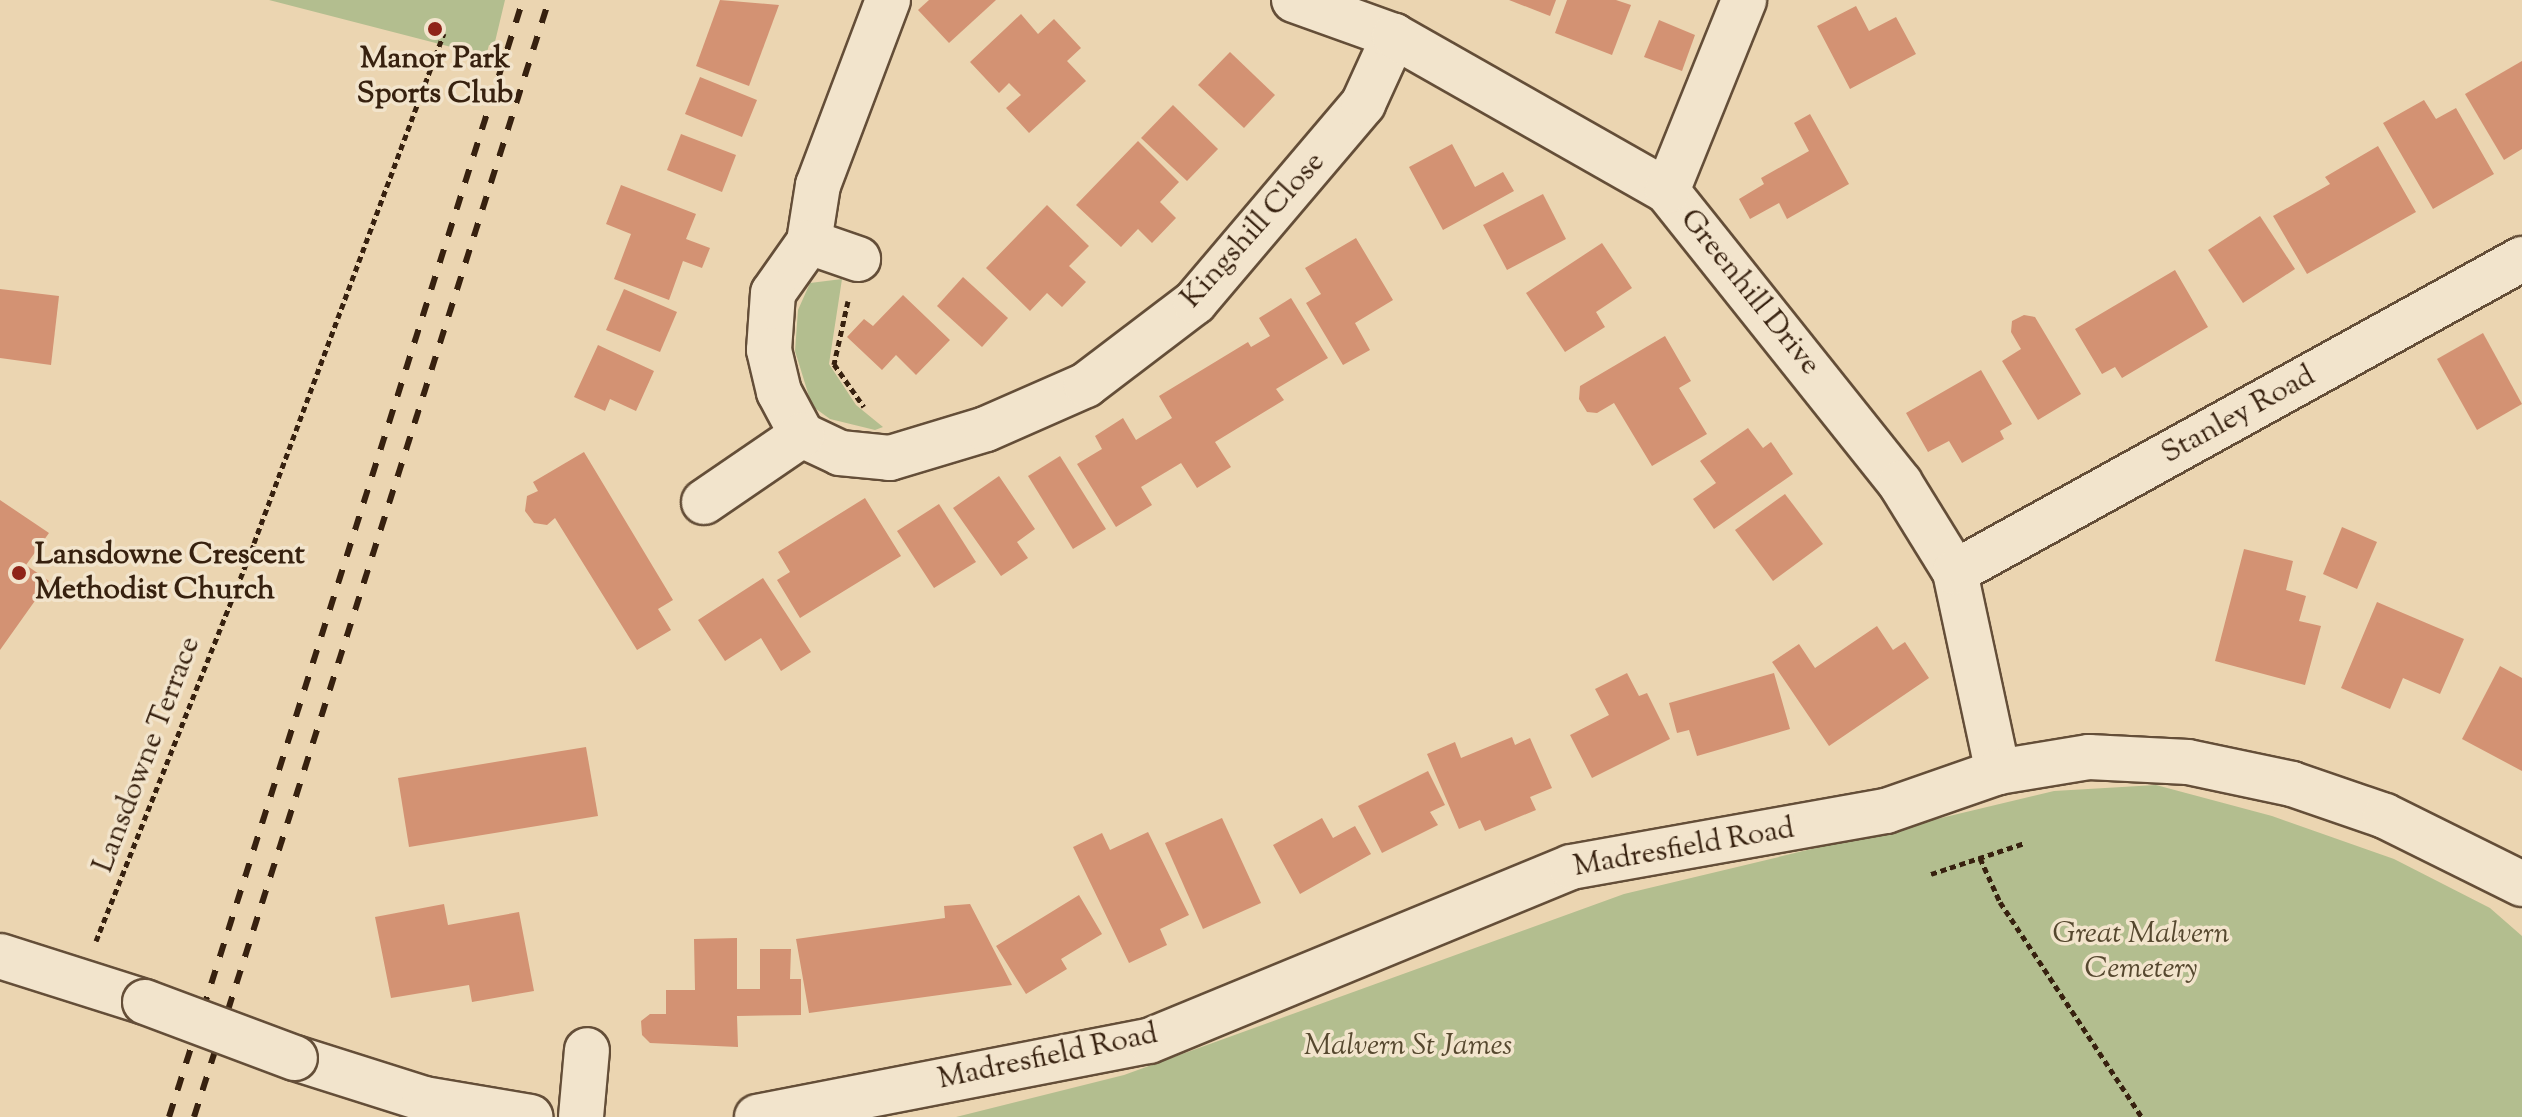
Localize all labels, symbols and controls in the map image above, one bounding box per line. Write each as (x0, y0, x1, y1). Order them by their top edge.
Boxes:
marker: Manor Park Sports Club (426, 20, 444, 38)
place label: Manor Park Sports Club (357, 42, 513, 112)
street label: Kingshill Close (1174, 145, 1334, 317)
street label: Greenhill Drive (1671, 203, 1827, 383)
street label: Stanley Road (2156, 359, 2322, 473)
place label: Lansdowne Crescent Methodist Church (35, 538, 305, 608)
marker: Lansdowne Crescent Methodist Church (10, 564, 28, 582)
street label: Lansdowne Terrace (86, 632, 210, 878)
street label: Madresfield Road (1571, 812, 1797, 886)
park label: Great Malvern Cemetery (2053, 917, 2229, 988)
street label: Madresfield Road (935, 1017, 1161, 1099)
park label: Malvern St James (1304, 1029, 1512, 1065)

